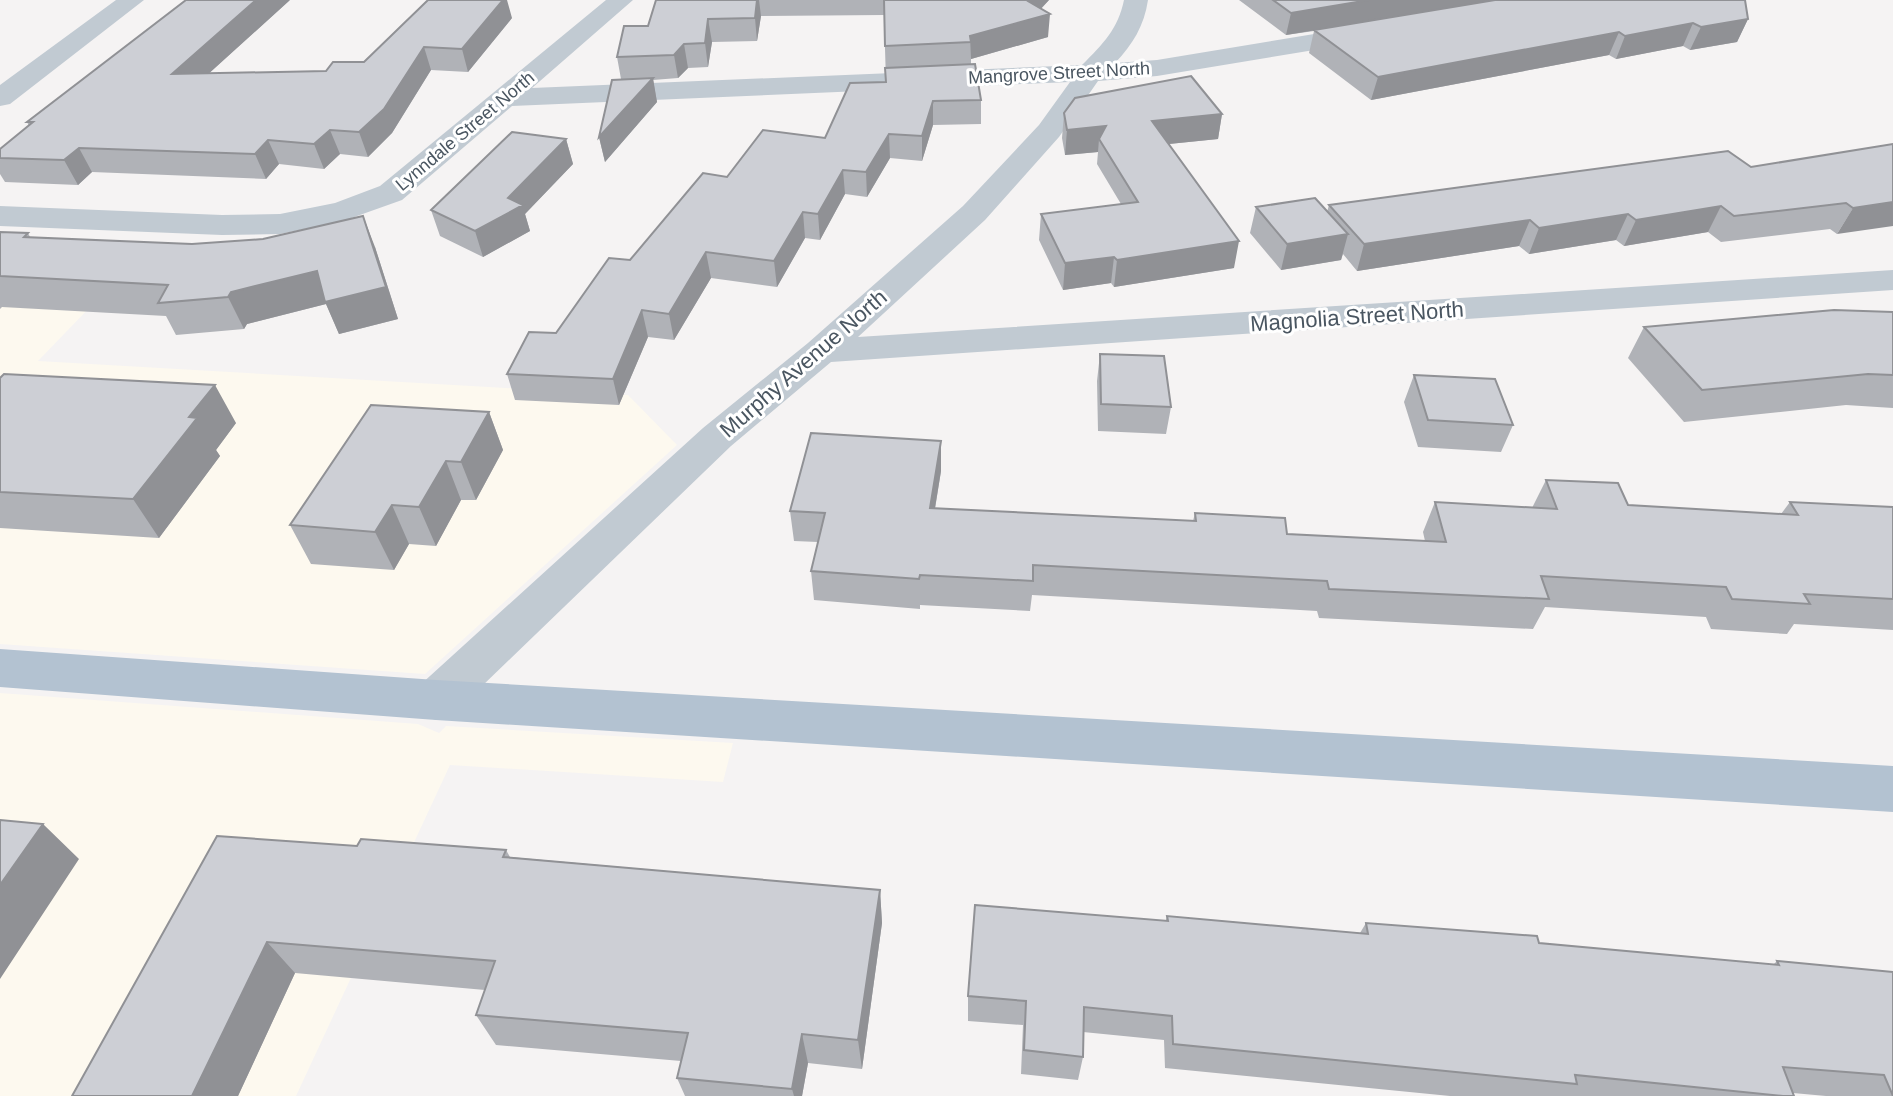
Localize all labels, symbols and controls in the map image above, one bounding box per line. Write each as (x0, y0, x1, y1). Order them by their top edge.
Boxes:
street label: Mangrove Street North (968, 58, 1150, 88)
street label: Lynndale Street North (392, 67, 538, 195)
street label: Murphy Avenue North (715, 284, 892, 442)
street label: Magnolia Street North (1249, 297, 1465, 336)

